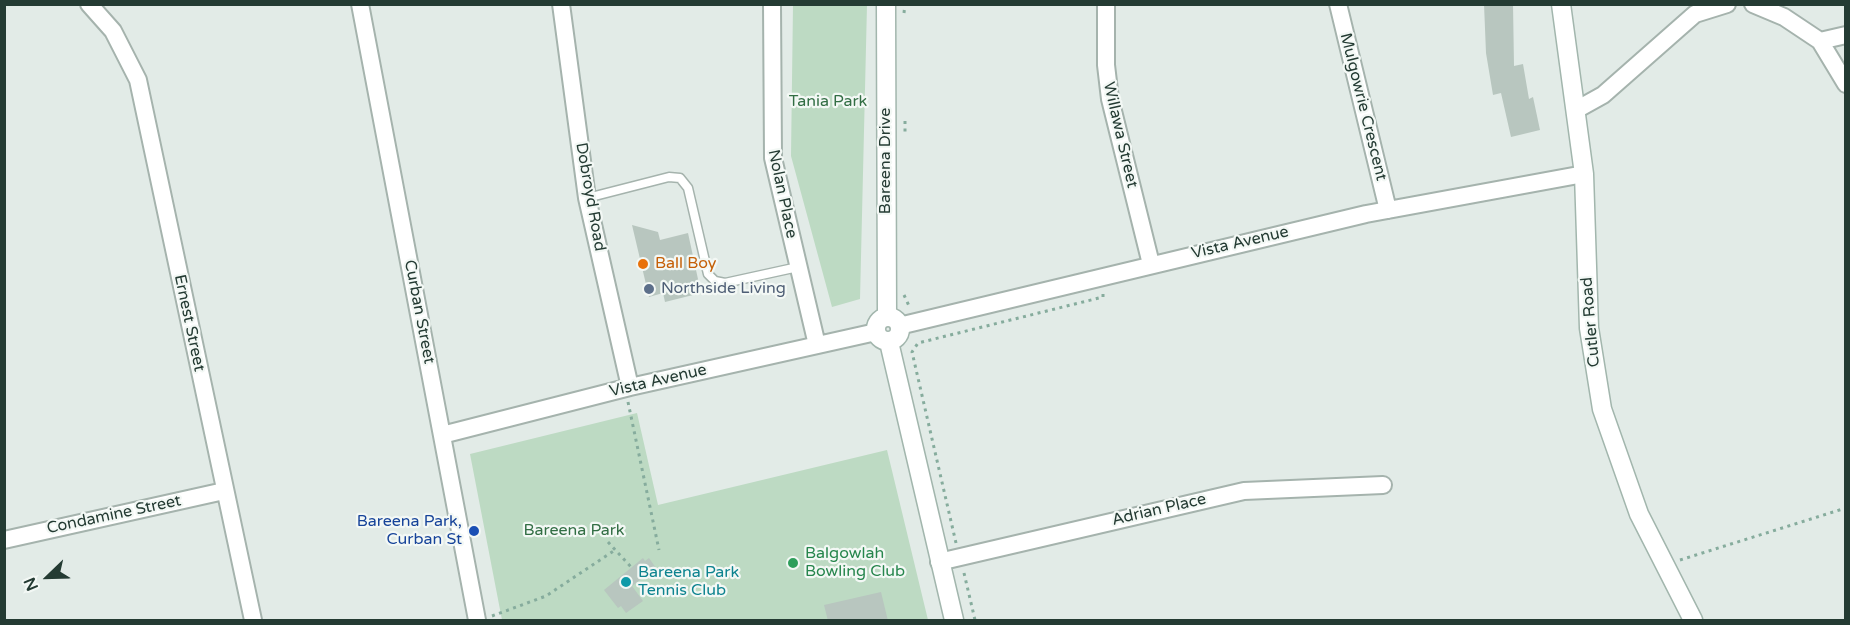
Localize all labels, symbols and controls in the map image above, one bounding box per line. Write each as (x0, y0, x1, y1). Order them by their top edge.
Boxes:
street label: Mulgowrie Crescent (1335, 31, 1391, 183)
street label: Willawa Street (1098, 80, 1142, 190)
park label: Tania Park (789, 92, 867, 112)
street label: Bareena Drive (876, 108, 896, 214)
street label: Dobroyd Road (571, 141, 609, 253)
street label: Nolan Place (763, 148, 801, 240)
street label: Vista Avenue (1190, 223, 1290, 263)
place label: Ball Boy (655, 254, 716, 274)
marker: Ball Boy (636, 257, 650, 271)
street label: Curban Street (400, 258, 438, 366)
street label: Ernest Street (169, 273, 209, 373)
street label: Cutler Road (1577, 276, 1605, 368)
place label: Northside Living (661, 279, 786, 299)
marker: Northside Living (642, 282, 656, 296)
street label: Vista Avenue (608, 361, 708, 401)
street label: Adrian Place (1110, 490, 1208, 530)
street label: Condamine Street (45, 491, 183, 539)
place label: Bareena Park, Curban St (357, 512, 462, 550)
park label: Bareena Park (523, 521, 625, 541)
marker: Bareena Park, Curban St (467, 524, 481, 538)
place label: Balgowlah Bowling Club (805, 544, 905, 582)
north arrow (18, 547, 78, 607)
marker: Balgowlah Bowling Club (786, 556, 800, 570)
place label: Bareena Park Tennis Club (638, 563, 739, 601)
text: N (20, 574, 43, 594)
marker: Bareena Park Tennis Club (619, 575, 633, 589)

